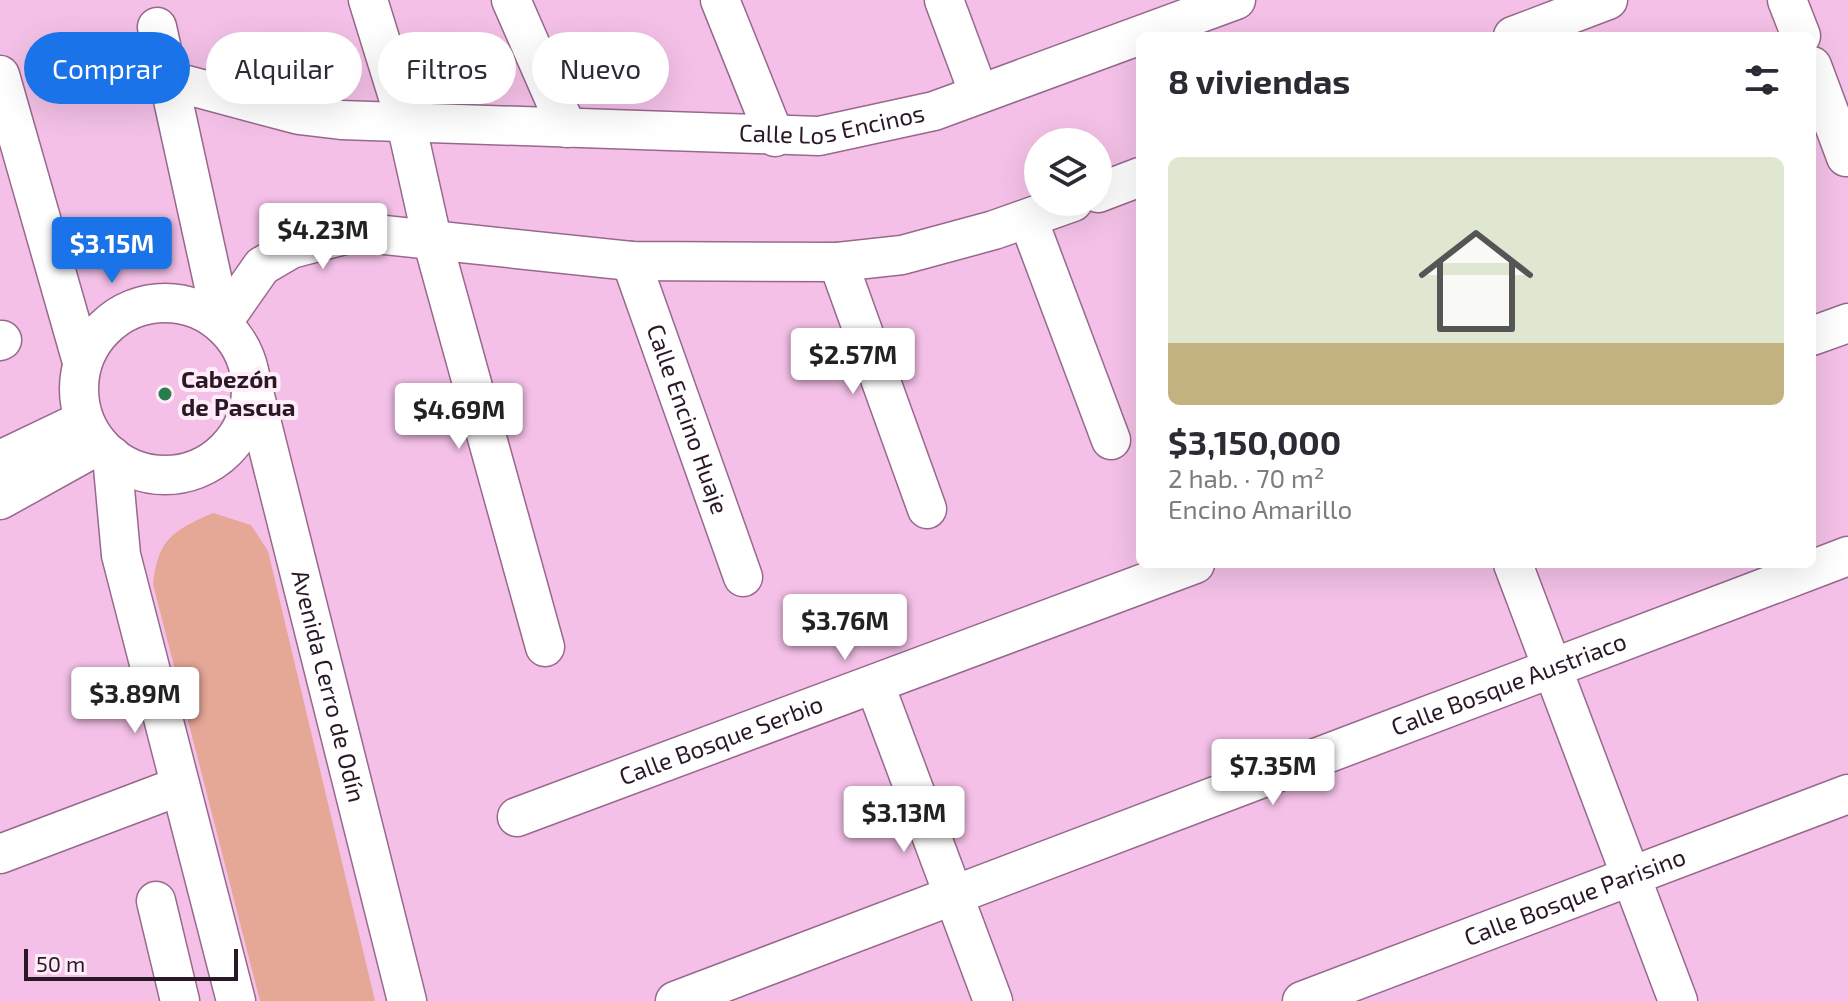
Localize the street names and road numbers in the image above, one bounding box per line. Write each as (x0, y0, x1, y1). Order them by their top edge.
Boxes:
street label: Calle Los Encinos (739, 97, 927, 149)
street label: Calle Encino Huaje (642, 320, 735, 518)
street label: Avenida Cerro de Odín (286, 567, 372, 805)
street label: Calle Bosque Austriaco (1387, 625, 1630, 741)
street label: Calle Bosque Serbio (615, 688, 827, 791)
street label: Calle Bosque Parisino (1460, 841, 1689, 951)

